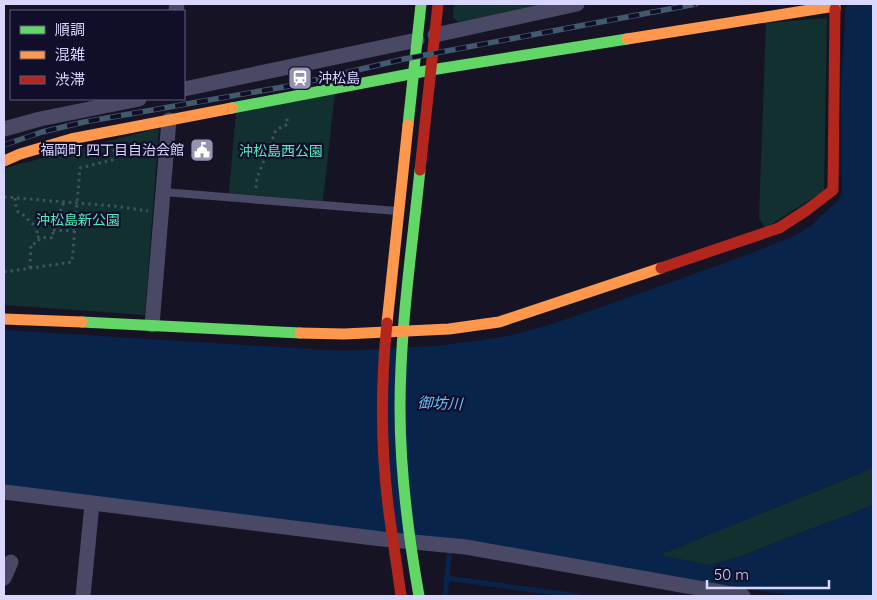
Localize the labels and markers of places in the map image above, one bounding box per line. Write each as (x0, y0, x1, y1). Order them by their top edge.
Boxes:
station icon: 沖松島 (287, 65, 313, 91)
place label: 沖松島 (318, 69, 360, 87)
public building icon: 福岡町 四丁目自治会館 (189, 137, 215, 163)
place label: 福岡町 四丁目自治会館 (40, 141, 184, 159)

